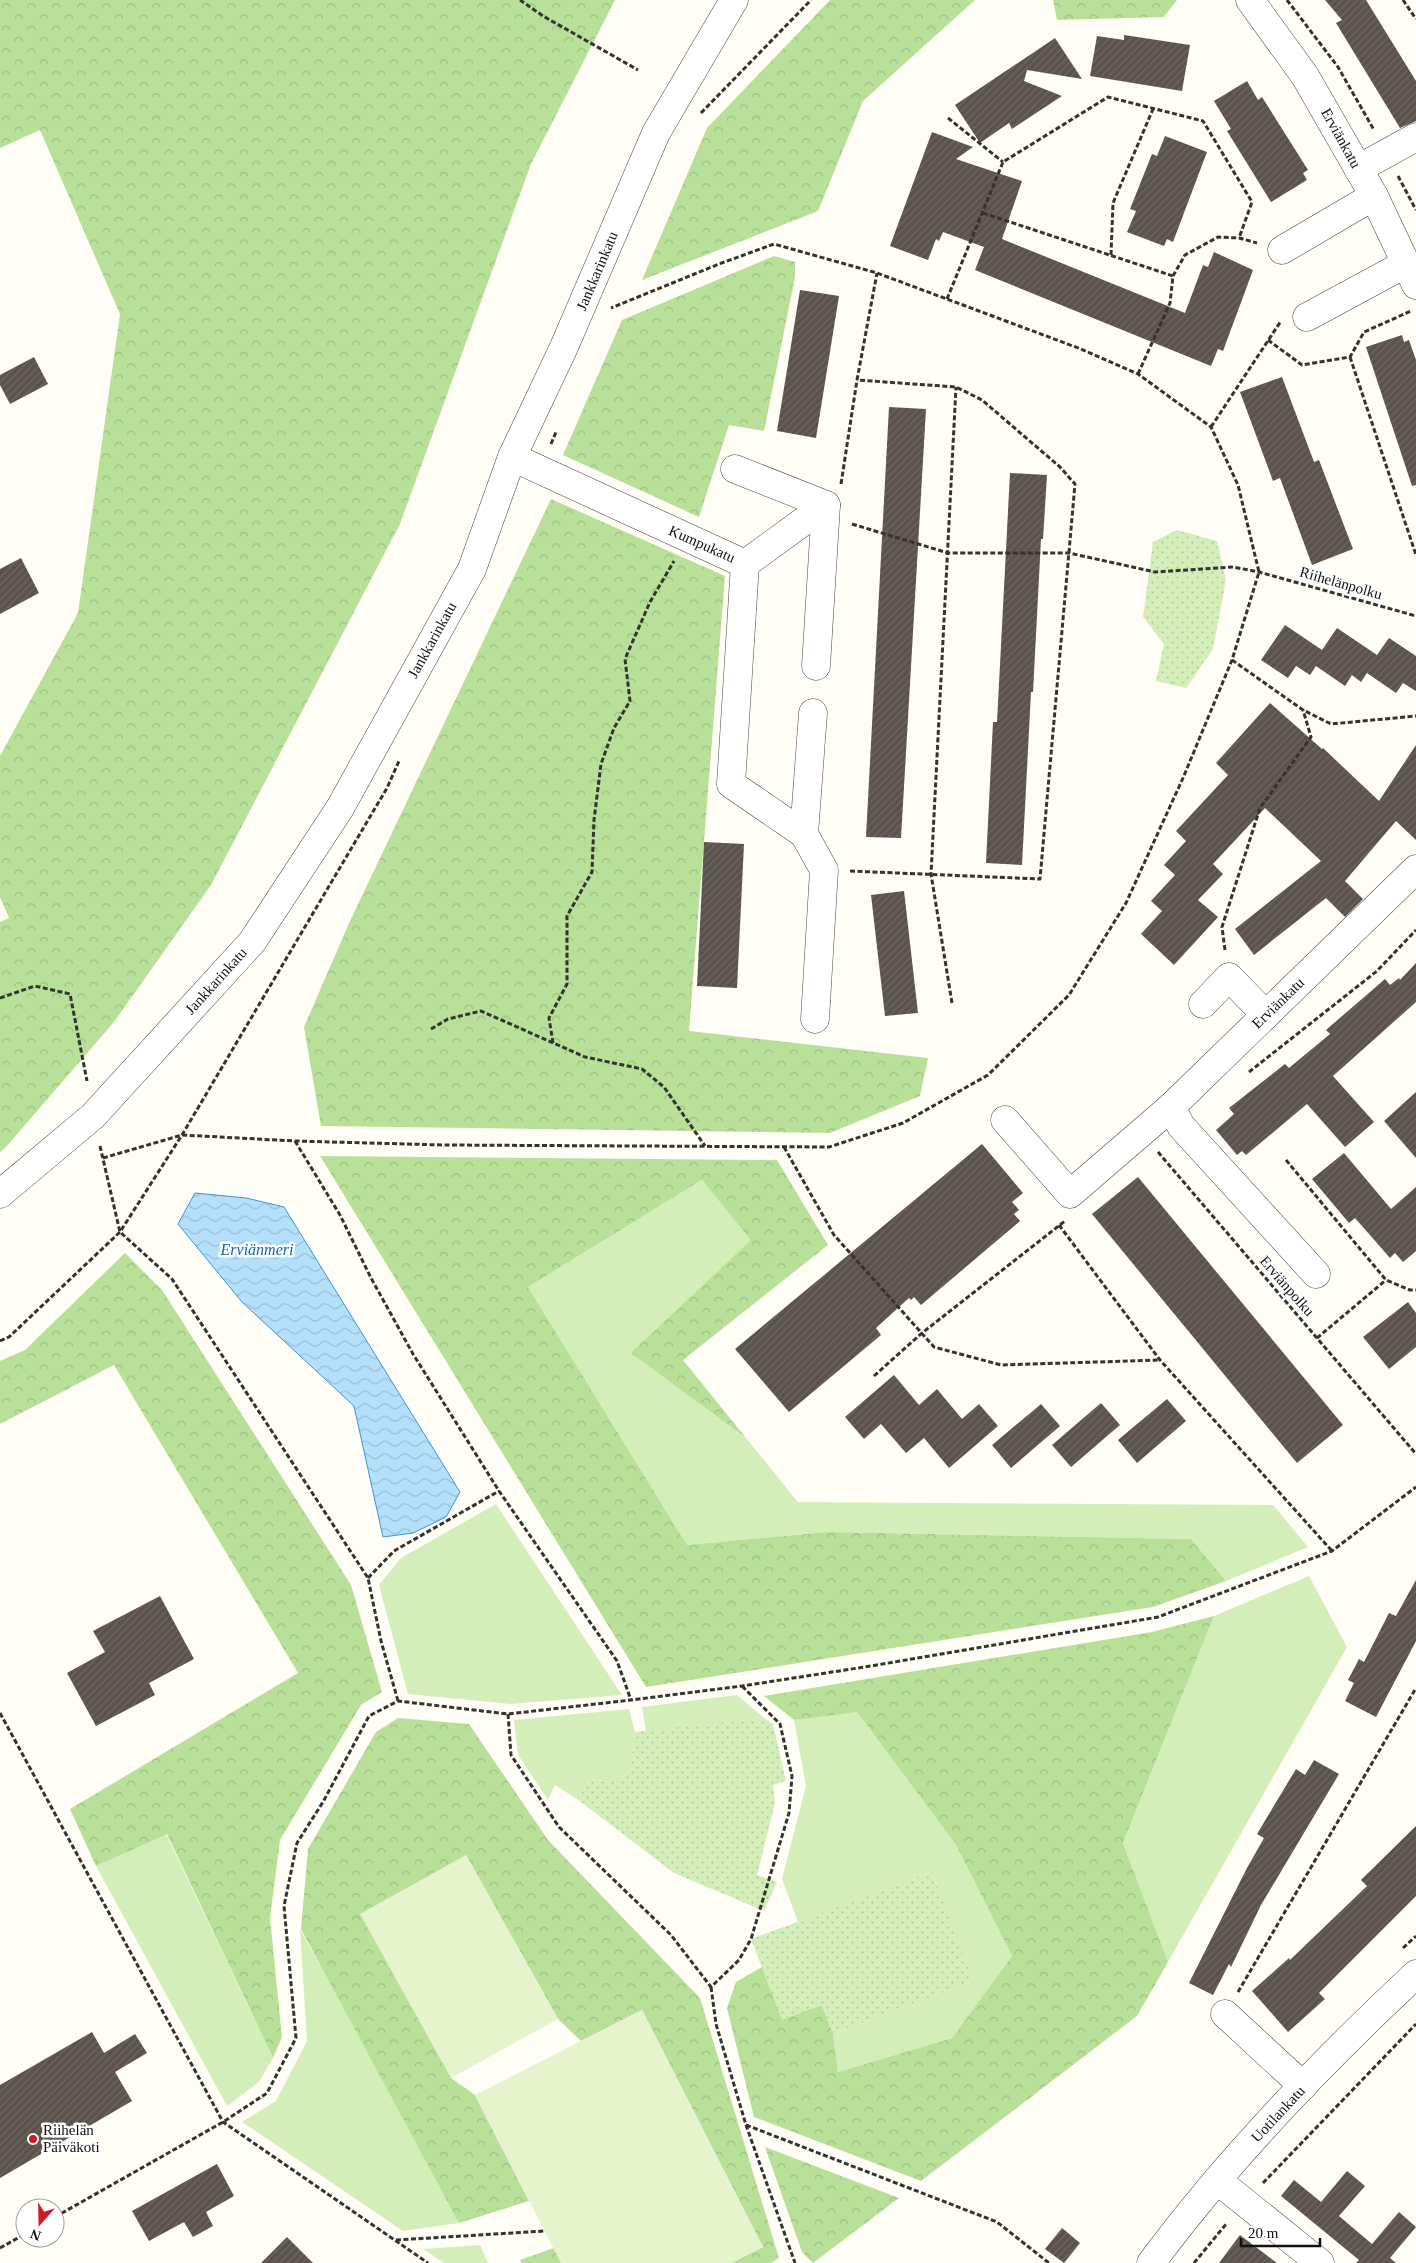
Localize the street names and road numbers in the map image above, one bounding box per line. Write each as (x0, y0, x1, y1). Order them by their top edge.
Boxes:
street label: Erviänkatu (1318, 105, 1364, 171)
street label: Jankkarinkatu (573, 229, 621, 313)
street label: Kumpukatu (666, 522, 738, 566)
street label: Riihelänpolku (1298, 564, 1385, 603)
street label: Jankkarinkatu (405, 599, 460, 681)
street label: Jankkarinkatu (182, 944, 250, 1018)
street label: Erviänkatu (1249, 974, 1308, 1032)
street label: Erviänpolku (1257, 1253, 1318, 1320)
street label: Uotilankatu (1248, 2082, 1308, 2145)

